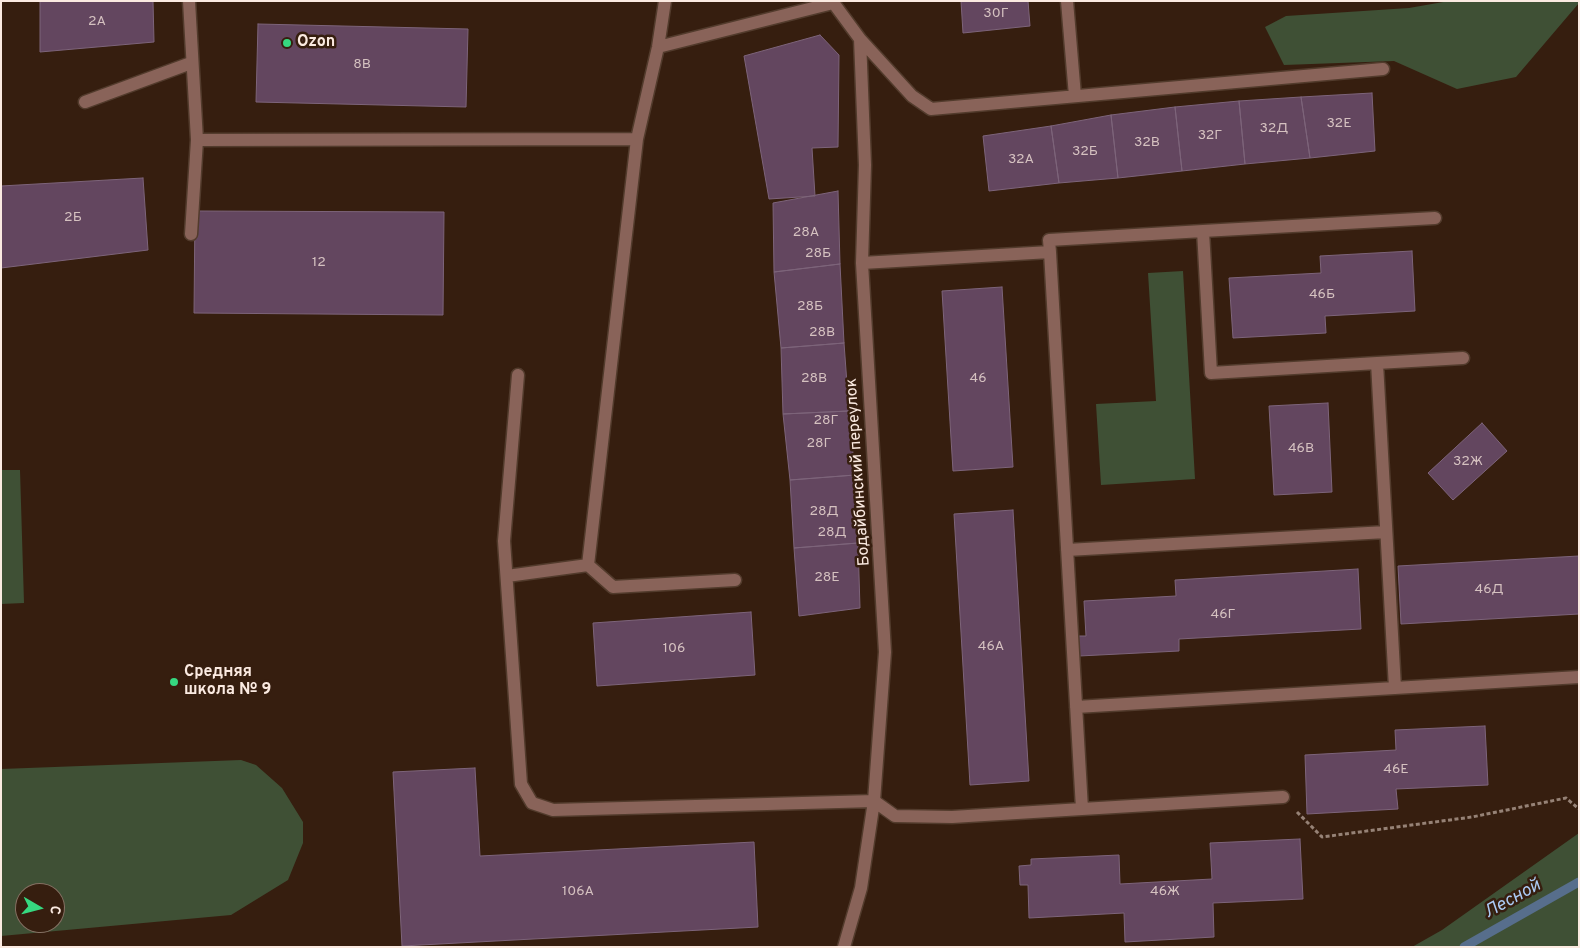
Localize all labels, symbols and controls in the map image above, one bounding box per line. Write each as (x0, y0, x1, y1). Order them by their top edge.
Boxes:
house number: 30Г (983, 6, 1009, 22)
house number: 2А (88, 14, 106, 30)
place label: Ozon (297, 33, 335, 53)
marker: Ozon (281, 37, 293, 49)
house number: 8В (353, 57, 371, 73)
house number: 32Е (1326, 116, 1352, 132)
house number: 32Д (1260, 121, 1288, 137)
house number: 32Г (1198, 128, 1222, 144)
house number: 32В (1134, 135, 1160, 151)
house number: 32Б (1072, 144, 1098, 160)
house number: 32А (1008, 152, 1034, 168)
house number: 2Б (64, 210, 82, 226)
house number: 28А (793, 225, 819, 241)
house number: 28Б (805, 246, 831, 262)
house number: 12 (312, 255, 326, 271)
house number: 46Б (1309, 287, 1335, 303)
house number: 28Б (797, 299, 823, 315)
house number: 28В (809, 325, 835, 341)
house number: 28В (801, 371, 827, 387)
house number: 46 (969, 371, 987, 387)
street label: Бодайбинский переулок (843, 377, 875, 567)
house number: 28Г (813, 413, 839, 429)
house number: 28Г (806, 436, 832, 452)
house number: 46В (1288, 441, 1314, 457)
house number: 32Ж (1453, 454, 1483, 470)
house number: 28Д (809, 504, 839, 520)
house number: 28Д (817, 525, 847, 541)
house number: 28Е (814, 570, 840, 586)
house number: 46Д (1474, 582, 1504, 598)
house number: 46Г (1210, 607, 1236, 623)
house number: 46А (978, 639, 1004, 655)
house number: 106 (663, 641, 685, 657)
place label: Средняя школа № 9 (184, 663, 271, 701)
marker: Средняя школа № 9 (168, 676, 180, 688)
house number: 46Е (1383, 762, 1409, 778)
water label: Лесной (1481, 876, 1545, 924)
north arrow (15, 883, 65, 933)
house number: 106А (562, 884, 594, 900)
house number: 46Ж (1150, 884, 1180, 900)
text: С (45, 904, 63, 916)

